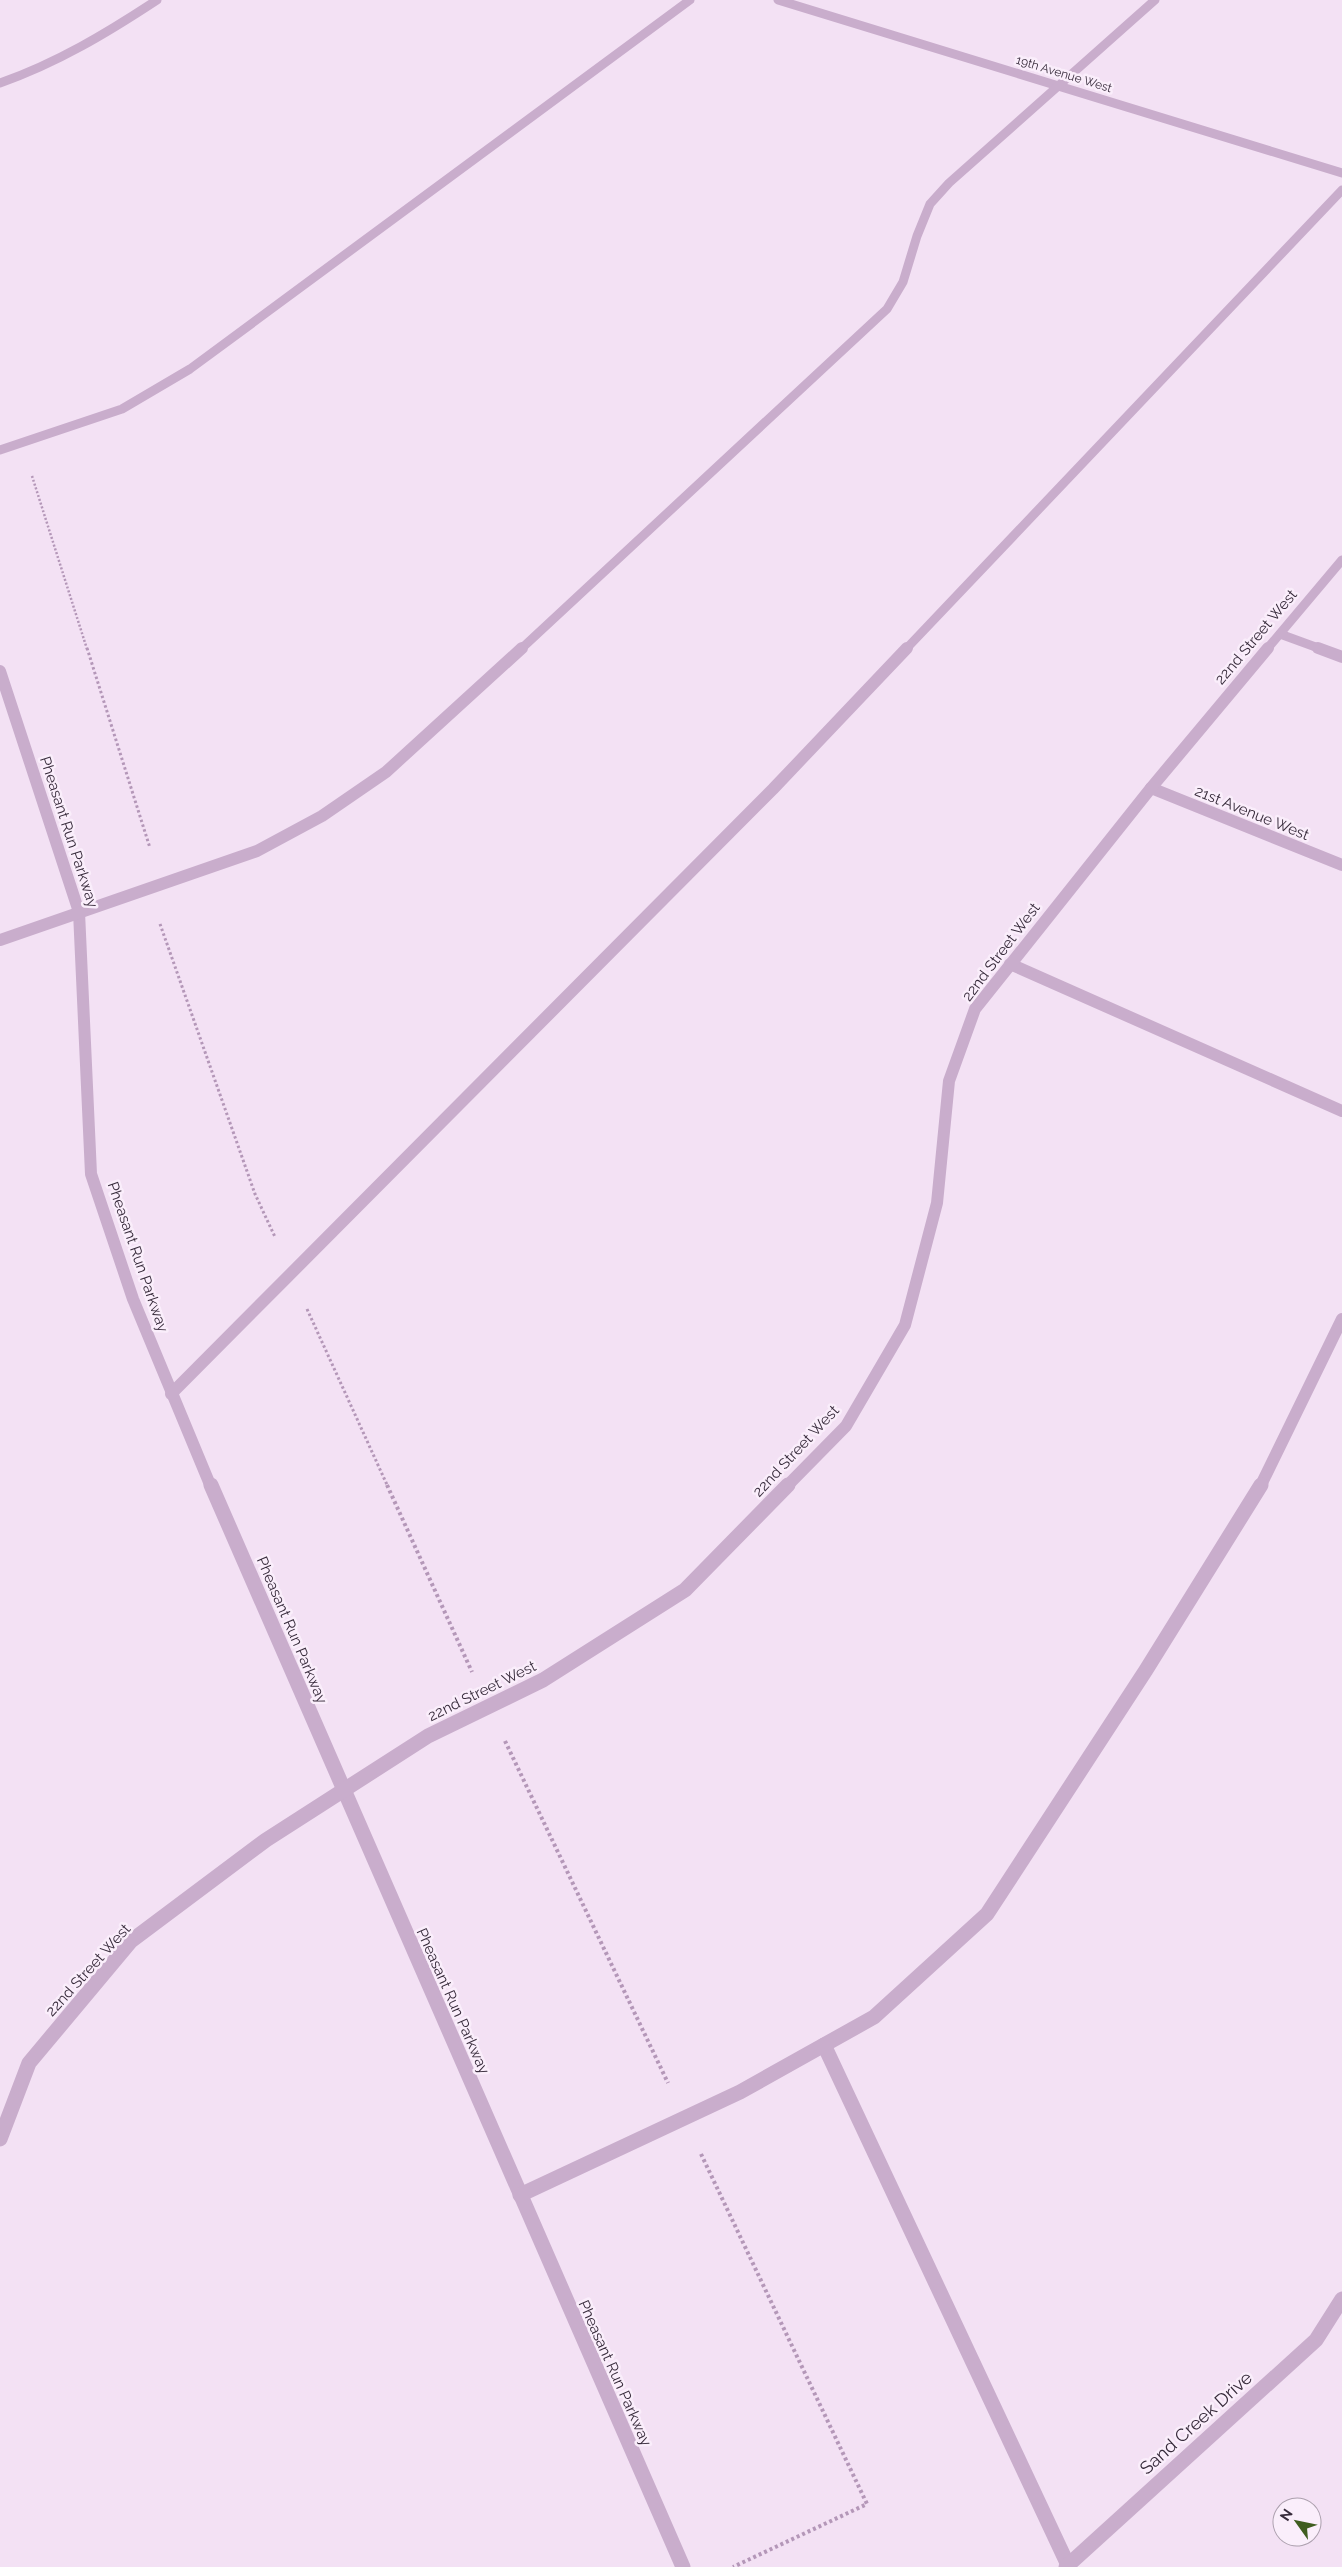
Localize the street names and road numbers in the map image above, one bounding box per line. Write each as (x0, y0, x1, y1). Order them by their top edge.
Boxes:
street label: 19th Avenue West (1014, 53, 1114, 95)
street label: 22nd Street West (1211, 586, 1301, 688)
street label: Pheasant Run Parkway (36, 754, 102, 910)
street label: 21st Avenue West (1192, 782, 1312, 844)
street label: 22nd Street West (958, 899, 1044, 1005)
street label: Pheasant Run Parkway (104, 1179, 172, 1335)
street label: 22nd Street West (749, 1402, 843, 1500)
street label: Pheasant Run Parkway (253, 1554, 331, 1706)
street label: 22nd Street West (425, 1657, 539, 1725)
street label: 22nd Street West (42, 1920, 134, 2020)
street label: Pheasant Run Parkway (413, 1925, 493, 2077)
street label: Pheasant Run Parkway (575, 2297, 655, 2449)
street label: Sand Creek Drive (1135, 2366, 1256, 2478)

